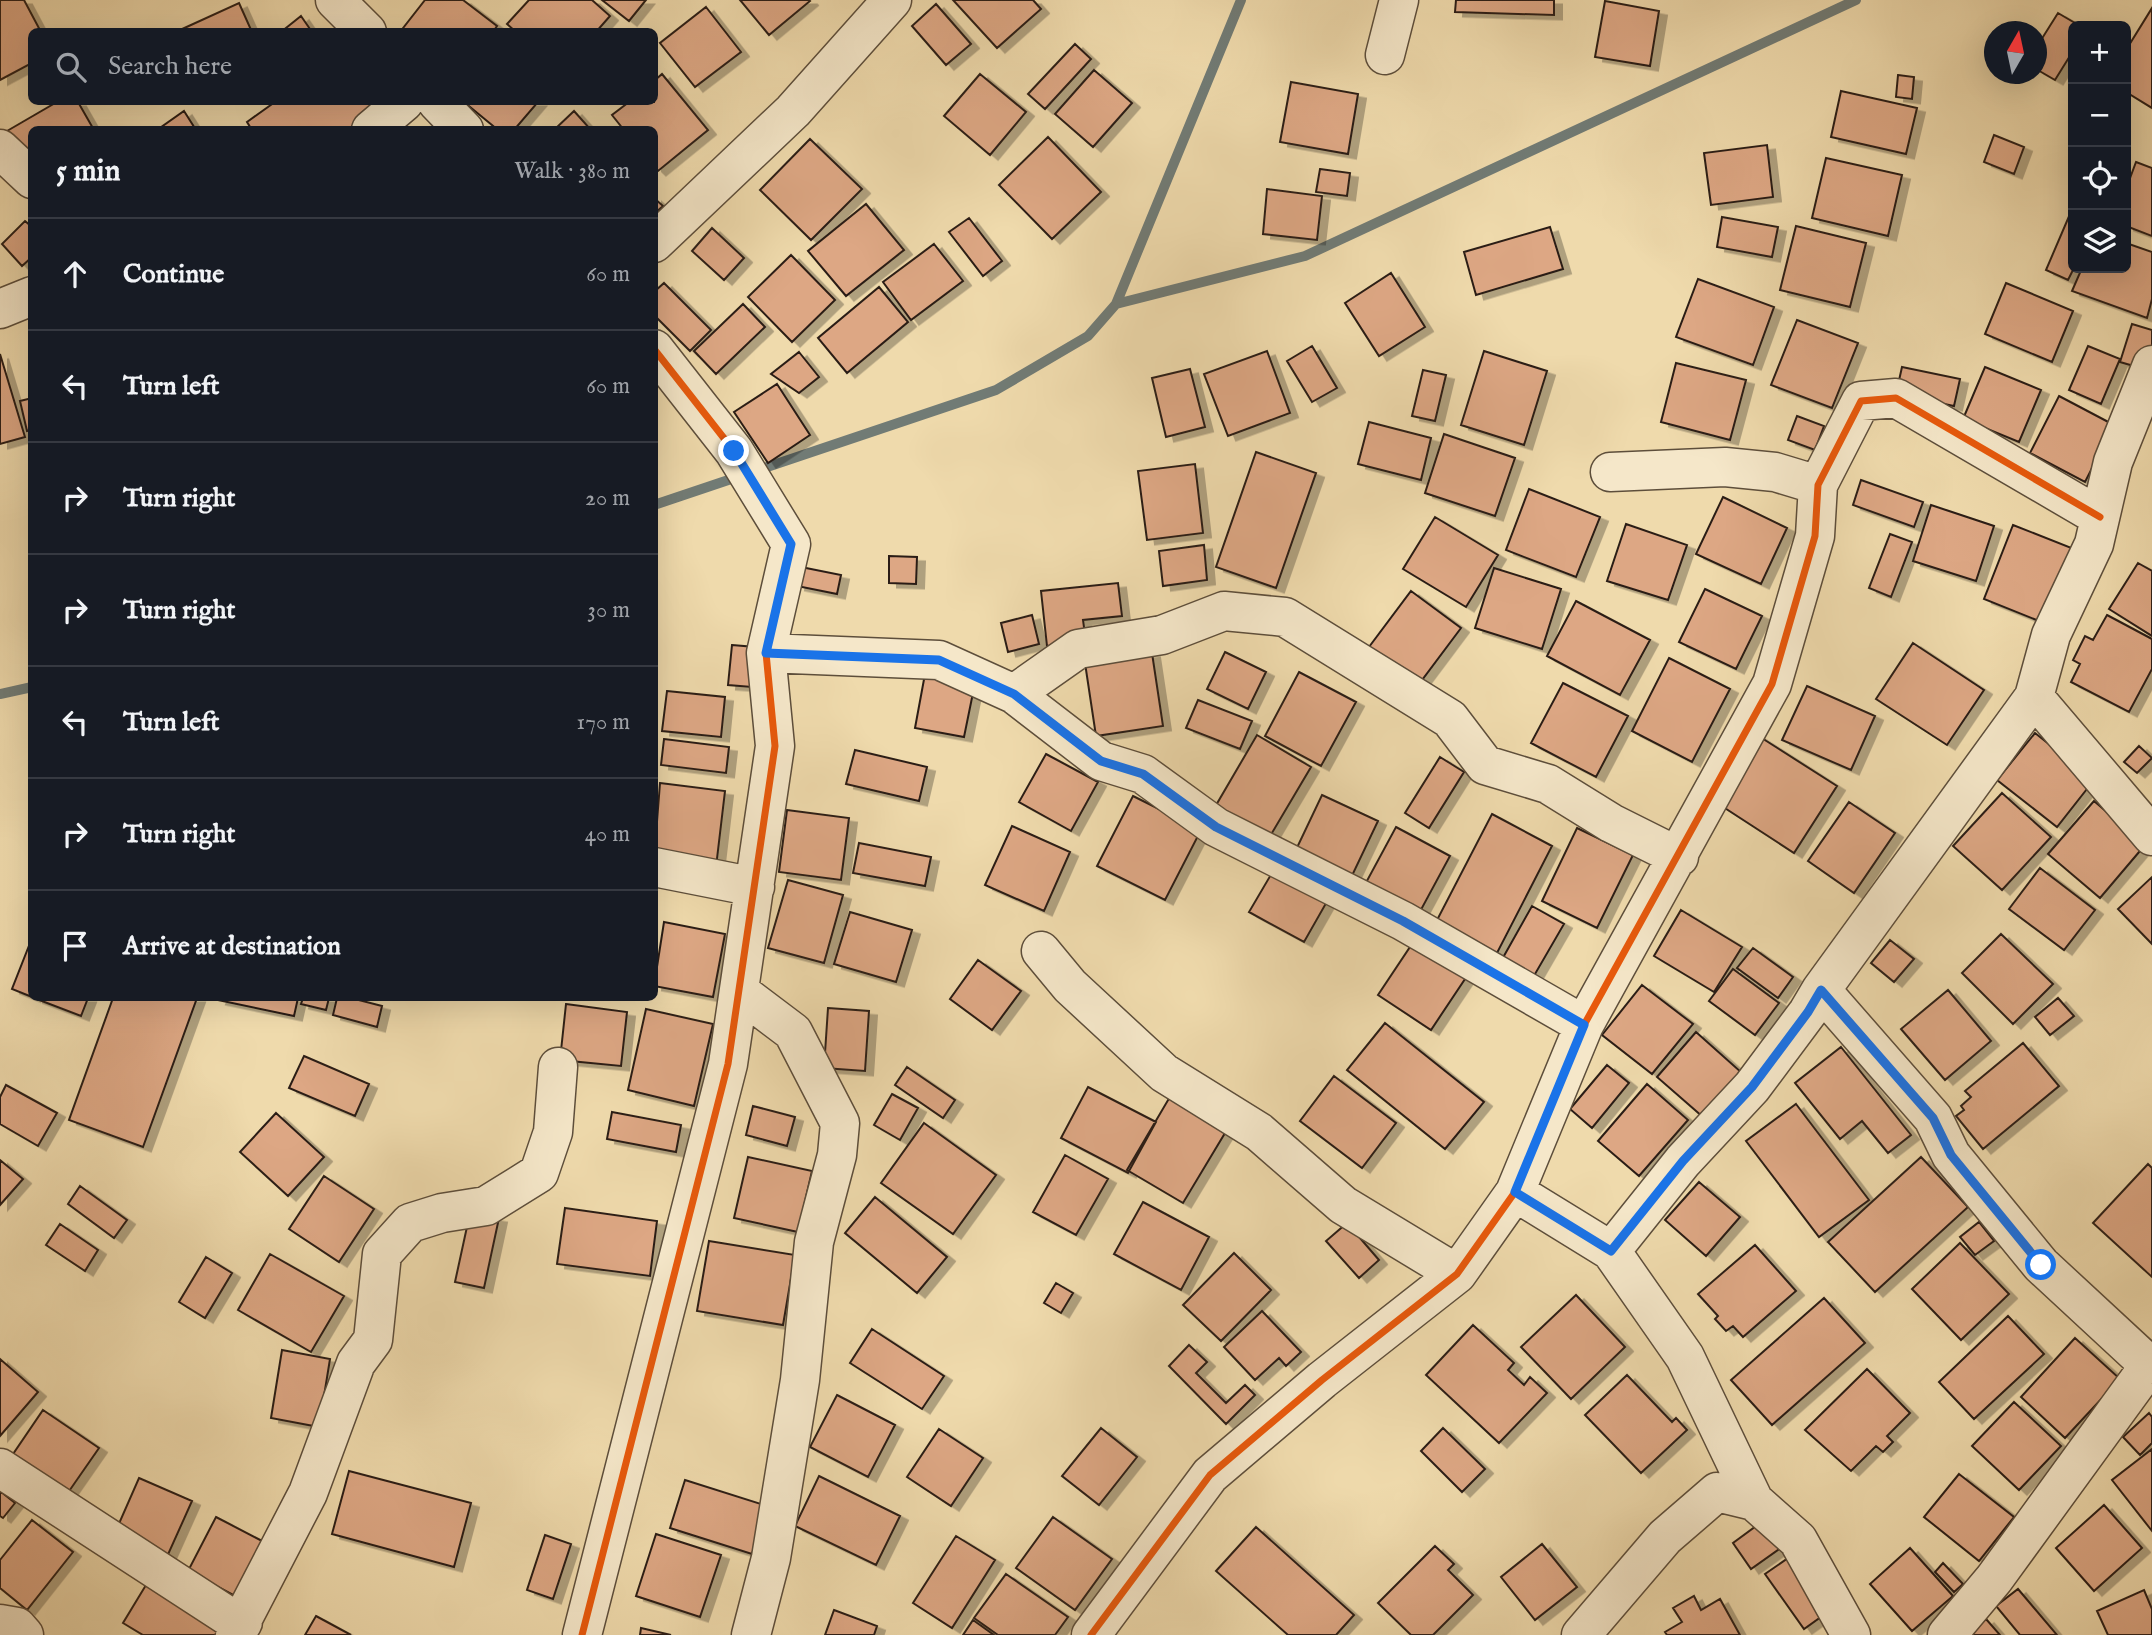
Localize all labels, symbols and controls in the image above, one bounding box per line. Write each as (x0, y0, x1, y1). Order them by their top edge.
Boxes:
north arrow (1984, 21, 2047, 84)
map controls (2068, 21, 2131, 273)
button: + (2068, 21, 2131, 84)
search box (28, 28, 658, 105)
icon: search (52, 48, 90, 86)
text: Search here (108, 50, 232, 83)
button: − (2068, 84, 2131, 147)
button: locate (2068, 147, 2131, 210)
text: 5 min (56, 153, 121, 191)
text: Walk · 380 m (514, 157, 630, 186)
button: layers (2068, 210, 2131, 273)
icon: ahead (56, 255, 94, 293)
text: Continue (123, 258, 224, 291)
text: 60 m (586, 260, 630, 289)
icon: left (56, 367, 94, 405)
text: Turn left (123, 370, 220, 403)
text: 60 m (586, 372, 630, 401)
route end (718, 435, 749, 466)
icon: right (56, 479, 94, 517)
text: Turn right (123, 482, 236, 515)
text: 20 m (585, 484, 630, 513)
icon: right (56, 591, 94, 629)
text: Turn right (123, 594, 236, 627)
text: 30 m (587, 596, 630, 625)
icon: left (56, 703, 94, 741)
text: Turn left (123, 706, 220, 739)
text: 170 m (577, 708, 630, 737)
icon: right (56, 815, 94, 853)
text: Turn right (123, 818, 236, 851)
text: 40 m (585, 820, 630, 849)
icon: arrive (56, 927, 94, 965)
text: Arrive at destination (123, 930, 341, 963)
route start (2025, 1249, 2056, 1280)

